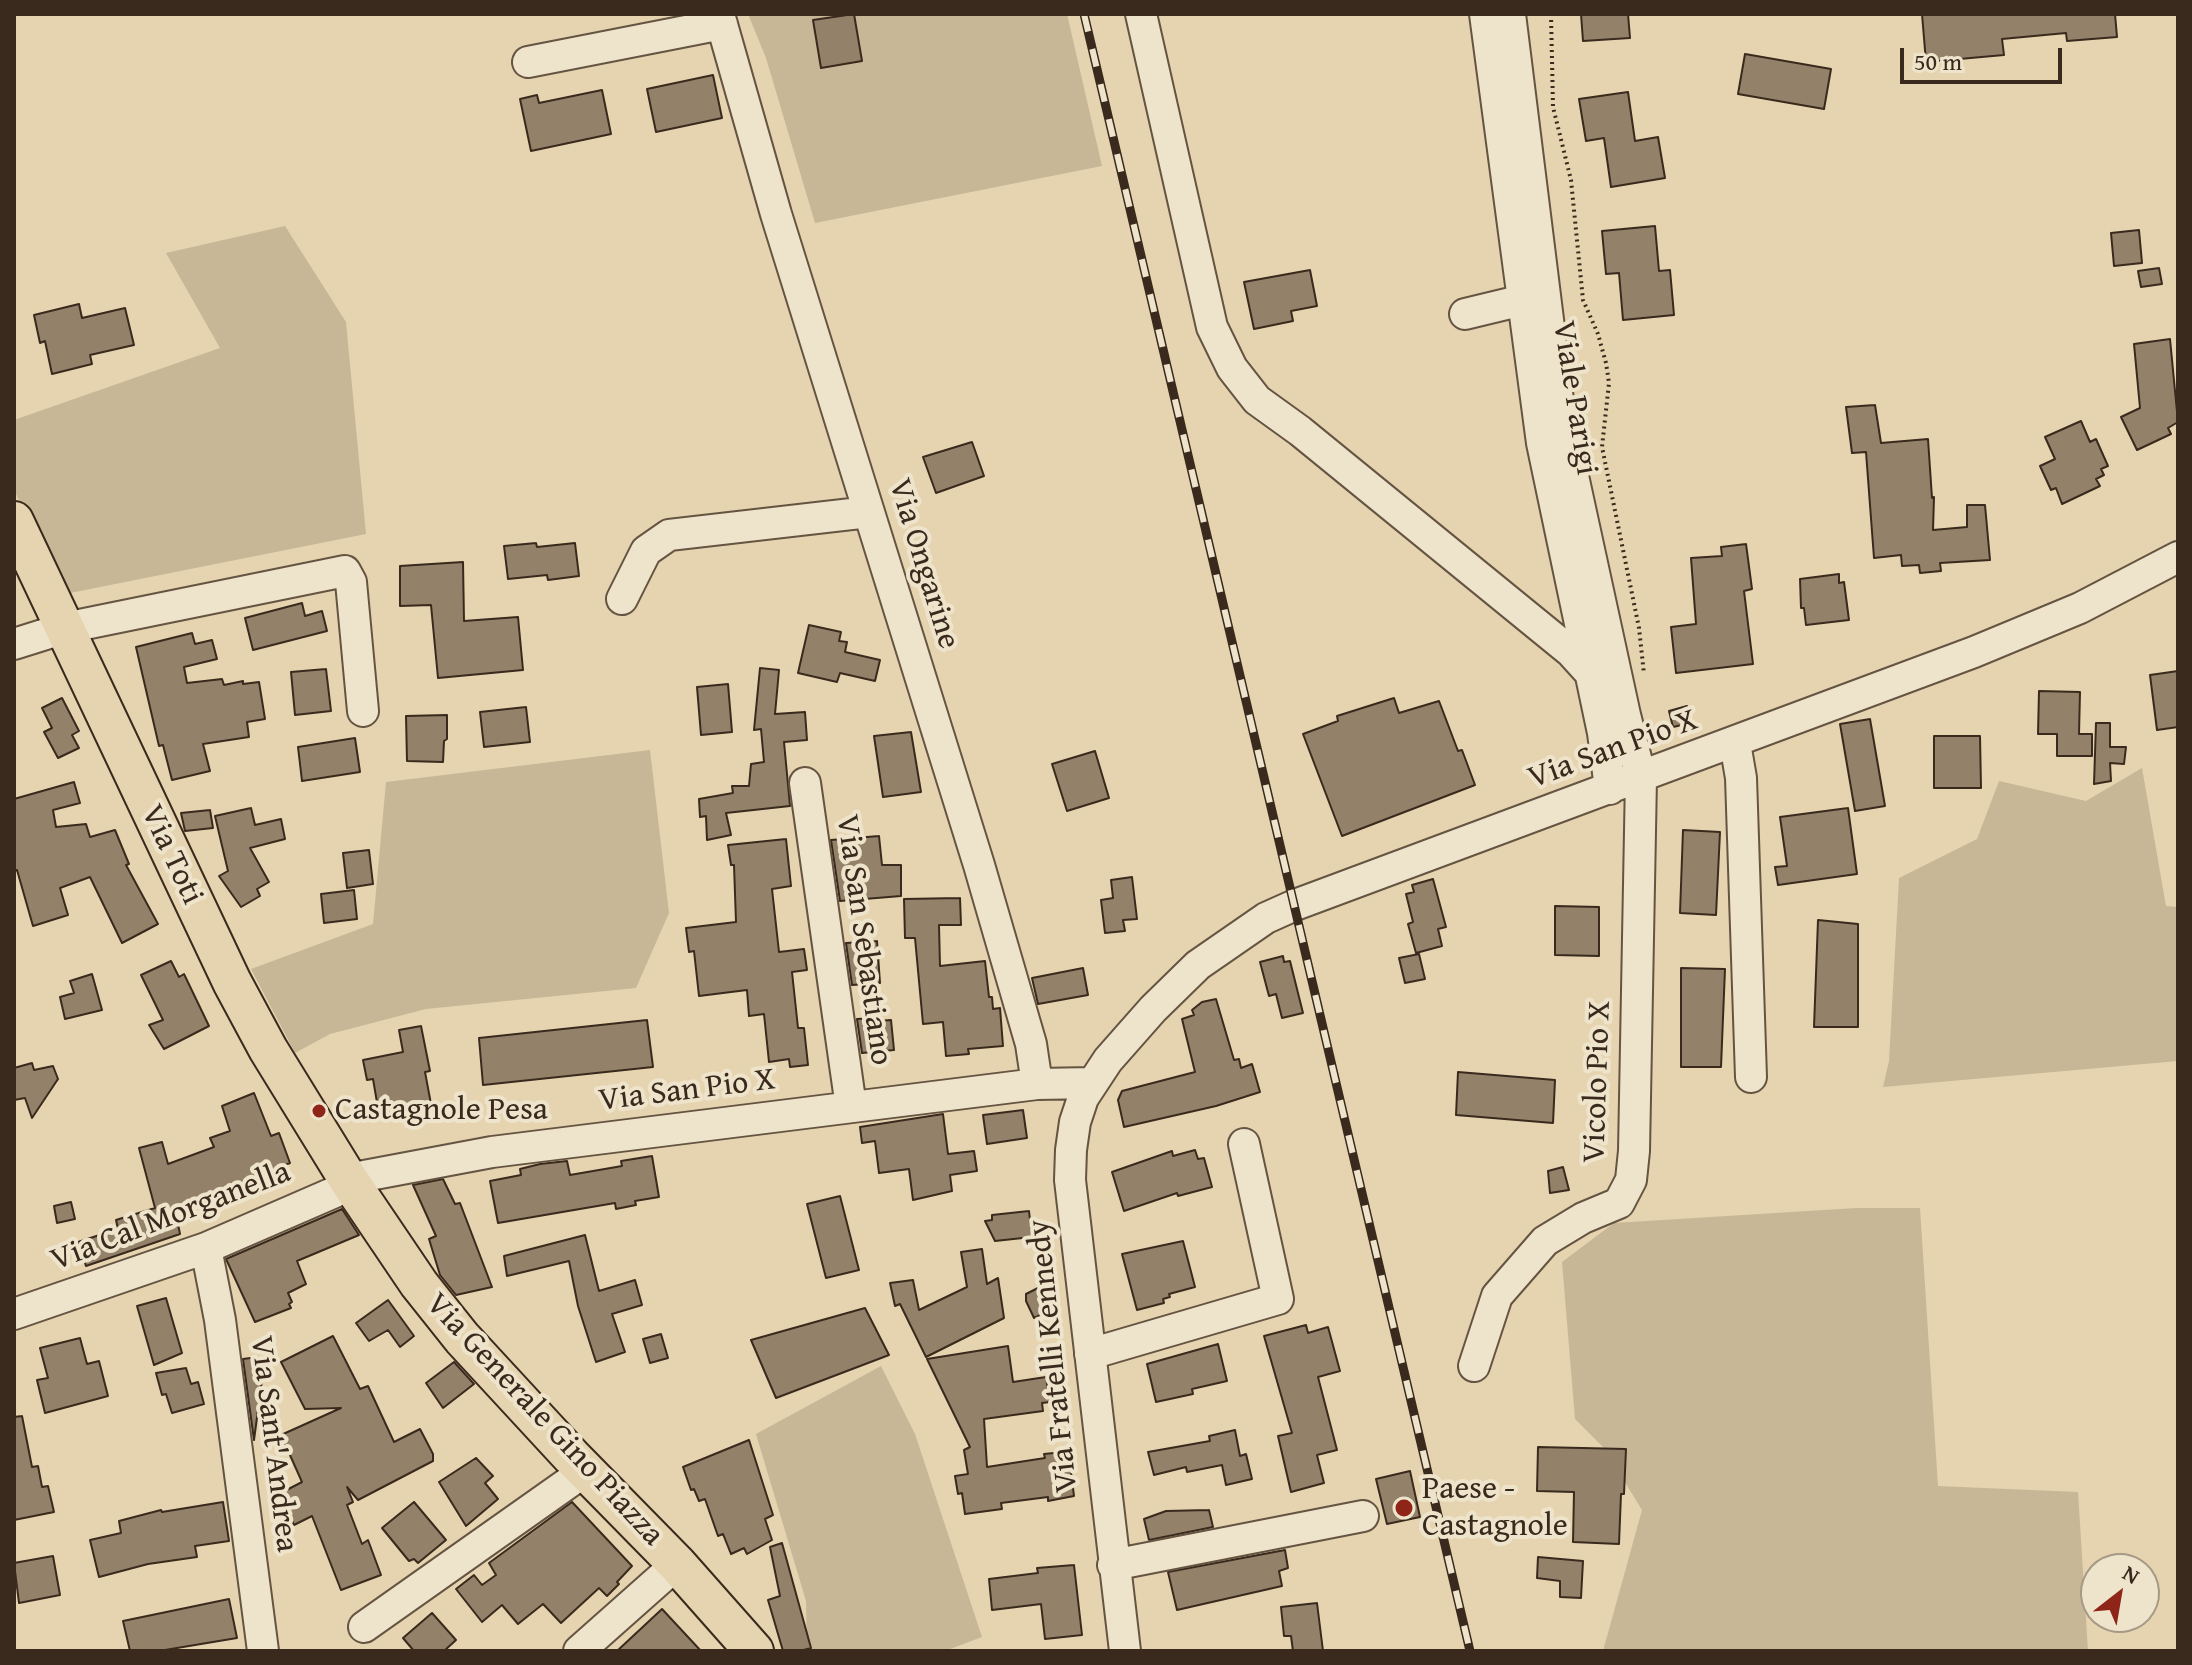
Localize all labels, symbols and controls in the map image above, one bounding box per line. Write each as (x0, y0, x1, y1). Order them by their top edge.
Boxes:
scale bar (1904, 32, 2066, 82)
text: 50 m (1914, 44, 1962, 79)
street label: Viale Parigi (1543, 318, 1605, 478)
street label: Via Ongarine (879, 474, 967, 654)
street label: Via San Pio X (1523, 702, 1703, 798)
street label: Via Toti (131, 799, 211, 911)
street label: Via San Sebastiano (826, 812, 900, 1068)
street label: Vicolo Pio X (1576, 1000, 1620, 1164)
street label: Via San Pio X (597, 1061, 777, 1121)
place label: Castagnole Pesa (335, 1092, 548, 1130)
marker: Castagnole Pesa (310, 1102, 328, 1120)
street label: Via Cal Morganella (46, 1154, 296, 1280)
street label: Via Fratelli Kennedy (1021, 1218, 1087, 1494)
street label: Via Generale Gino Piazza (417, 1286, 671, 1554)
street label: Via Sant'Andrea (241, 1334, 305, 1554)
place label: Paese - Castagnole (1422, 1471, 1568, 1546)
marker: Paese - Castagnole (1393, 1497, 1415, 1519)
north arrow (2080, 1553, 2160, 1633)
text: N (2117, 1557, 2146, 1592)

